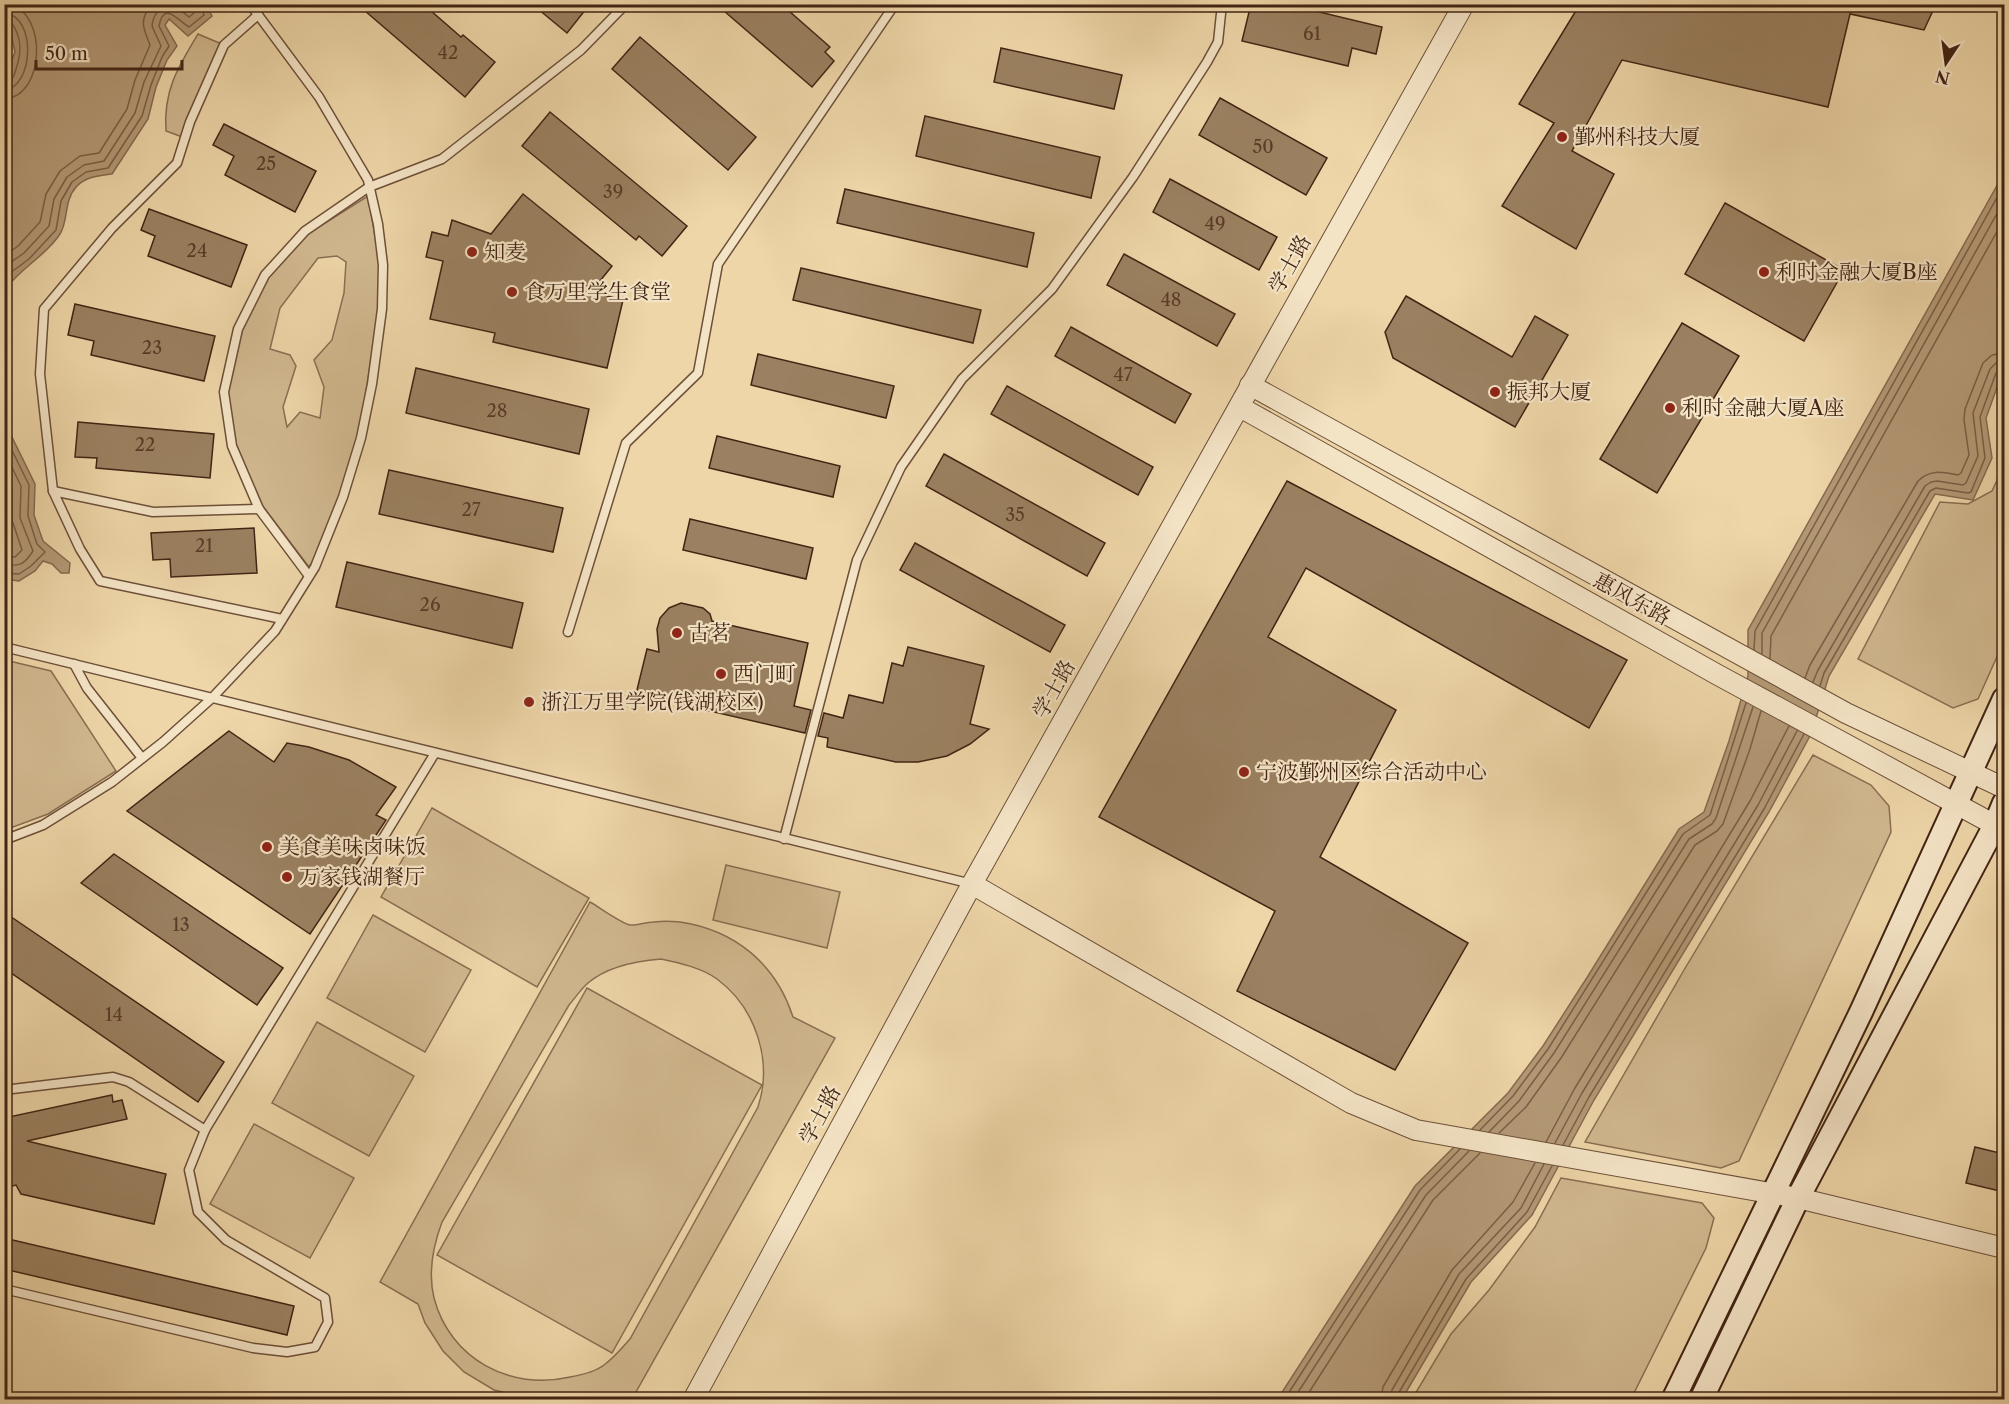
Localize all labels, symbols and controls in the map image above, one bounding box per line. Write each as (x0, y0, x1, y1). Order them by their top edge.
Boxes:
house number: 61 (1303, 23, 1321, 45)
scale bar (36, 33, 182, 71)
north arrow (1916, 33, 1976, 93)
house number: 42 (438, 42, 458, 64)
text: 50 m (45, 43, 88, 65)
text: N (1934, 66, 1952, 89)
place label: 鄞州科技大厦 (1574, 124, 1700, 149)
marker: 鄞州科技大厦 (1555, 130, 1569, 144)
house number: 50 (1252, 136, 1274, 158)
house number: 25 (256, 153, 276, 175)
house number: 39 (603, 181, 623, 203)
house number: 49 (1205, 213, 1225, 235)
street label: 学士路 (1263, 230, 1316, 297)
place label: 知麦 (484, 239, 526, 264)
house number: 24 (187, 240, 207, 262)
marker: 知麦 (465, 245, 479, 259)
place label: 利时金融大厦B座 (1776, 259, 1938, 284)
marker: 利时金融大厦B座 (1757, 265, 1771, 279)
place label: 食万里学生食堂 (524, 279, 671, 304)
marker: 食万里学生食堂 (505, 285, 519, 299)
house number: 48 (1160, 289, 1182, 311)
house number: 23 (142, 337, 162, 359)
house number: 47 (1113, 364, 1133, 386)
place label: 振邦大厦 (1507, 379, 1591, 404)
marker: 振邦大厦 (1488, 385, 1502, 399)
place label: 利时金融大厦A座 (1682, 395, 1845, 420)
house number: 28 (486, 400, 508, 422)
marker: 利时金融大厦A座 (1663, 401, 1677, 415)
house number: 22 (135, 434, 155, 456)
house number: 27 (461, 499, 481, 521)
house number: 35 (1005, 504, 1025, 526)
house number: 21 (195, 535, 213, 557)
street label: 惠风东路 (1589, 567, 1675, 630)
house number: 26 (420, 594, 440, 616)
place label: 古茗 (689, 620, 731, 645)
marker: 古茗 (670, 626, 684, 640)
street label: 学士路 (1027, 655, 1080, 722)
place label: 西门町 (733, 661, 796, 686)
marker: 西门町 (714, 667, 728, 681)
place label: 浙江万里学院(钱湖校区) (541, 689, 764, 714)
marker: 浙江万里学院(钱湖校区) (522, 695, 536, 709)
place label: 宁波鄞州区综合活动中心 (1256, 759, 1487, 784)
marker: 宁波鄞州区综合活动中心 (1237, 765, 1251, 779)
place label: 美食美味卤味饭 (279, 834, 426, 859)
marker: 美食美味卤味饭 (260, 840, 274, 854)
place label: 万家钱湖餐厅 (299, 864, 425, 889)
marker: 万家钱湖餐厅 (280, 870, 294, 884)
house number: 13 (172, 914, 190, 936)
house number: 14 (105, 1004, 123, 1026)
street label: 学士路 (794, 1081, 845, 1148)

